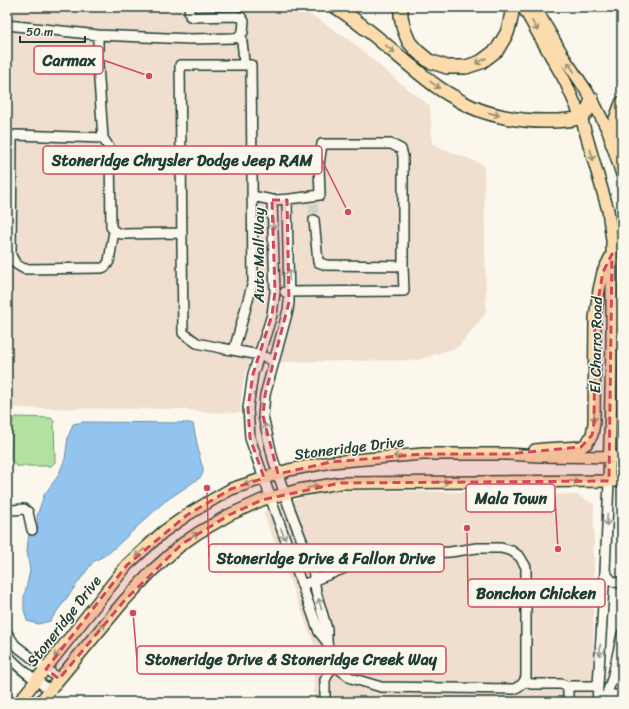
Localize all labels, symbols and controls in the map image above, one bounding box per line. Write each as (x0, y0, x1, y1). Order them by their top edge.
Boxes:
scale bar (20, 18, 85, 44)
one-way arrow (531, 20, 539, 32)
text: 50 m (26, 21, 53, 43)
one-way arrow (384, 44, 395, 53)
callout: Carmax (34, 46, 103, 74)
text: Carmax (41, 46, 96, 75)
one-way arrow (475, 57, 487, 65)
one-way arrow (567, 62, 575, 73)
one-way arrow (430, 81, 441, 90)
one-way arrow (487, 111, 500, 119)
callout: Stoneridge Chrysler Dodge Jeep RAM (43, 146, 322, 174)
text: Stoneridge Chrysler Dodge Jeep RAM (51, 146, 313, 175)
one-way arrow (589, 148, 596, 161)
street label: Auto Mall Way (246, 207, 272, 304)
one-way arrow (269, 217, 277, 230)
one-way arrow (285, 269, 293, 282)
street label: El Charro Road (582, 295, 610, 394)
one-way arrow (590, 409, 598, 422)
one-way arrow (262, 423, 270, 436)
street label: Stoneridge Drive (293, 428, 405, 468)
one-way arrow (393, 452, 406, 460)
one-way arrow (566, 477, 579, 485)
one-way arrow (436, 478, 449, 486)
one-way arrow (243, 480, 255, 488)
one-way arrow (306, 483, 319, 491)
callout: Mala Town (466, 484, 555, 512)
text: Mala Town (474, 484, 548, 513)
one-way arrow (603, 513, 611, 526)
one-way arrow (280, 528, 288, 540)
one-way arrow (187, 532, 198, 540)
callout: Stoneridge Drive & Fallon Drive (209, 544, 444, 572)
text: Stoneridge Drive & Fallon Drive (215, 544, 436, 573)
one-way arrow (135, 548, 145, 557)
street label: Stoneridge Drive (20, 570, 108, 672)
callout: Bonchon Chicken (468, 579, 605, 607)
text: Bonchon Chicken (476, 579, 596, 608)
one-way arrow (316, 598, 323, 611)
one-way arrow (97, 622, 106, 633)
one-way arrow (597, 643, 604, 656)
text: Stoneridge Drive & Stoneridge Creek Way (144, 645, 438, 674)
callout: Stoneridge Drive & Stoneridge Creek Way (137, 646, 446, 674)
one-way arrow (54, 648, 62, 659)

